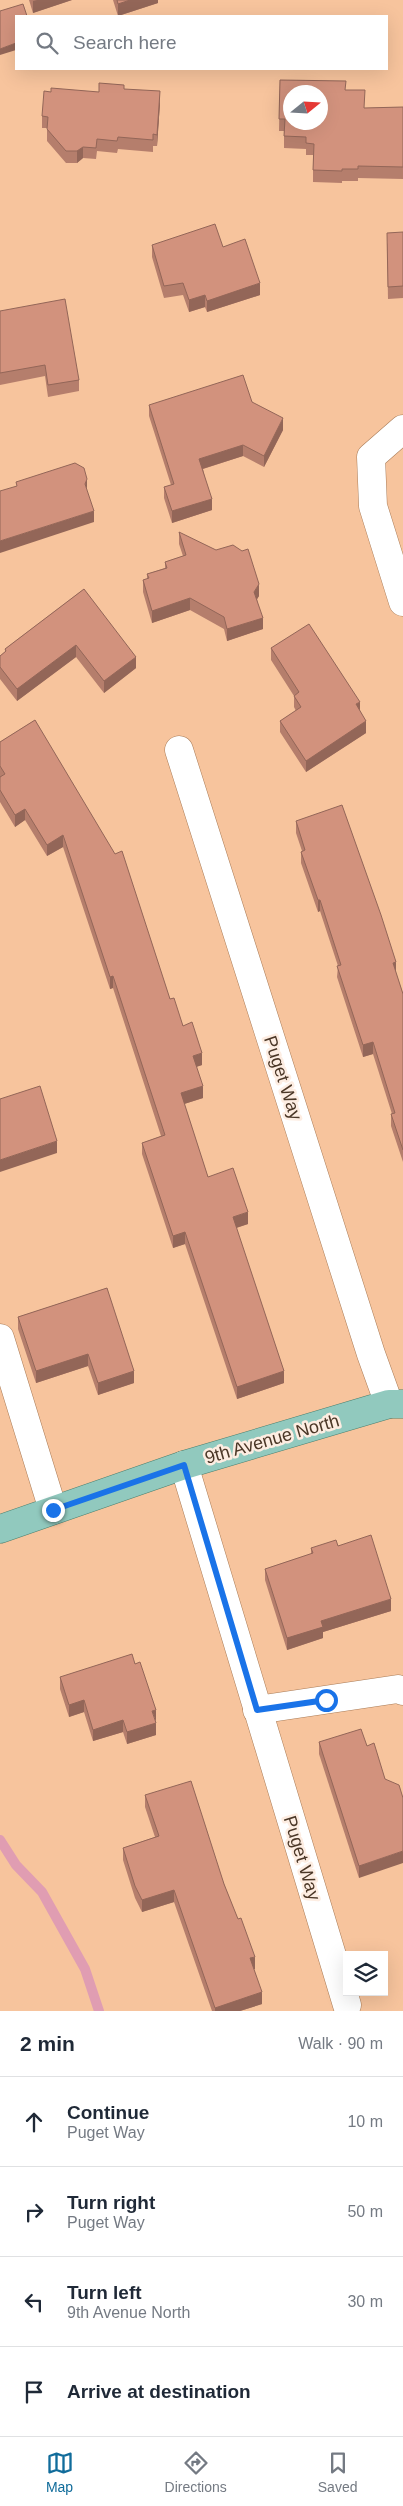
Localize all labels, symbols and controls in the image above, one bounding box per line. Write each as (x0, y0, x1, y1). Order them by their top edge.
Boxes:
search box (15, 15, 388, 70)
icon: search (33, 29, 61, 57)
text: Search here (73, 32, 177, 53)
north arrow (283, 85, 328, 130)
street label: Puget Way (260, 1033, 306, 1123)
street label: 9th Avenue North (203, 1410, 341, 1468)
route end (42, 1499, 65, 1522)
route start (315, 1689, 338, 1712)
street label: Puget Way (280, 1813, 324, 1903)
map controls (343, 1951, 388, 1996)
button: layers (343, 1951, 388, 1996)
text: 2 min (20, 2032, 75, 2055)
text: Walk · 90 m (298, 2035, 383, 2052)
text: Continue (67, 2102, 149, 2123)
icon: ahead (20, 2108, 48, 2136)
text: 10 m (347, 2113, 383, 2130)
text: Puget Way (67, 2124, 145, 2141)
text: Turn right (67, 2192, 155, 2213)
icon: right (20, 2198, 48, 2226)
text: 50 m (347, 2203, 383, 2220)
text: Puget Way (67, 2214, 145, 2231)
text: Turn left (67, 2282, 142, 2303)
icon: left (20, 2288, 48, 2316)
text: 30 m (347, 2293, 383, 2310)
text: 9th Avenue North (67, 2304, 190, 2321)
icon: arrive (20, 2378, 48, 2406)
text: Arrive at destination (67, 2381, 251, 2402)
tab: Map (46, 2449, 74, 2495)
tab: Directions (165, 2449, 227, 2495)
tab: Saved (318, 2449, 357, 2495)

